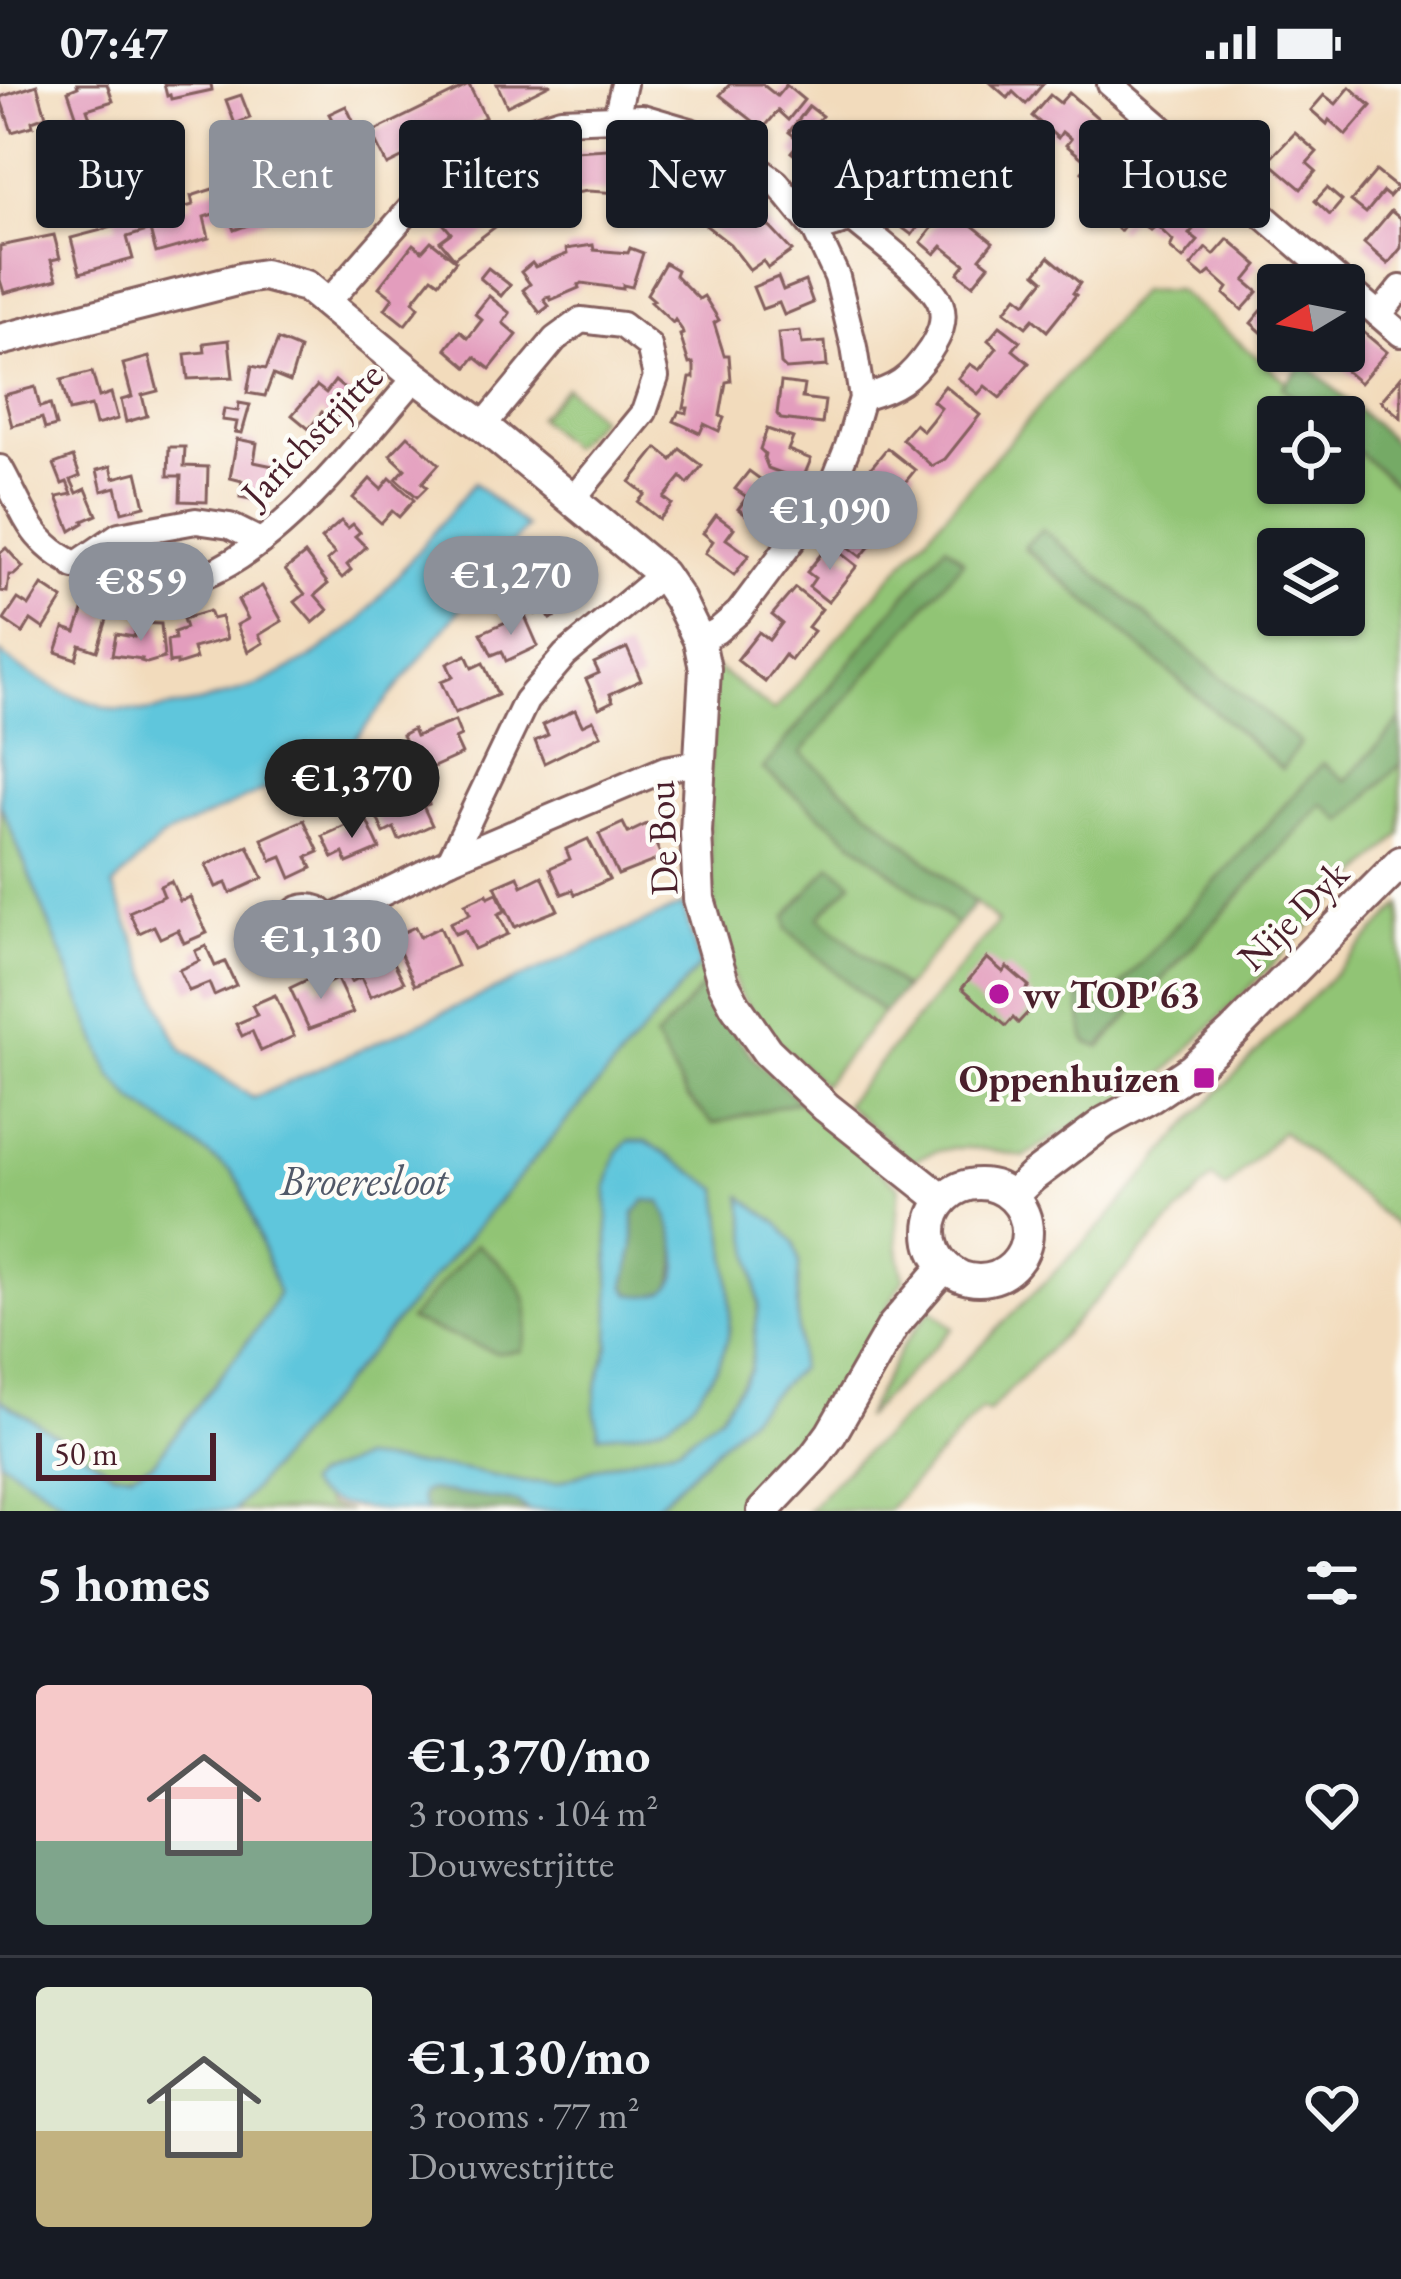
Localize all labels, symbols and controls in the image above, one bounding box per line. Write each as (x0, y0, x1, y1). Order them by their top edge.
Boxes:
text: 07:47 (60, 13, 168, 71)
chip: Buy (36, 120, 185, 228)
chip: Rent (209, 120, 375, 228)
chip: Filters (399, 120, 582, 228)
chip: New (606, 120, 768, 228)
chip: Apartment (792, 120, 1055, 228)
chip: House (1079, 120, 1270, 228)
north arrow (1257, 264, 1365, 372)
map controls (1257, 264, 1365, 636)
street label: Jarichstrjitte (228, 350, 394, 520)
button: locate (1257, 396, 1365, 504)
pin: €1,090 (732, 471, 928, 573)
text: €1,090 (770, 484, 890, 535)
button: layers (1257, 528, 1365, 636)
pin: €1,270 (413, 536, 609, 638)
pin: €859 (70, 542, 212, 644)
text: €1,270 (451, 549, 571, 600)
text: €859 (96, 555, 186, 606)
pin: €1,370 (254, 739, 450, 841)
text: €1,370 (292, 752, 412, 803)
street label: De Bou (634, 779, 689, 896)
street label: Nije Dyk (1227, 848, 1360, 981)
pin: €1,130 (223, 900, 419, 1002)
text: €1,130 (261, 913, 381, 964)
place label: vv TOP'63 (1023, 969, 1200, 1020)
marker: vv TOP'63 (986, 981, 1012, 1007)
place label: Oppenhuizen (959, 1053, 1180, 1104)
marker: Oppenhuizen (1191, 1065, 1217, 1091)
water label: Broeresloot (279, 1153, 450, 1208)
scale bar (36, 1427, 216, 1480)
text: 50 m (54, 1432, 118, 1475)
text: 5 homes (36, 1550, 210, 1616)
icon: filters (1299, 1550, 1365, 1616)
text: €1,370/mo (408, 1721, 651, 1787)
icon: home (132, 1733, 276, 1877)
icon: heart (1299, 1772, 1365, 1838)
text: 3 rooms · 104 m² (408, 1787, 659, 1838)
text: Douwestrjitte (408, 1838, 614, 1889)
text: €1,130/mo (408, 2023, 651, 2089)
icon: home (132, 2035, 276, 2179)
icon: heart (1299, 2074, 1365, 2140)
text: 3 rooms · 77 m² (408, 2089, 640, 2140)
text: Douwestrjitte (408, 2140, 614, 2191)

